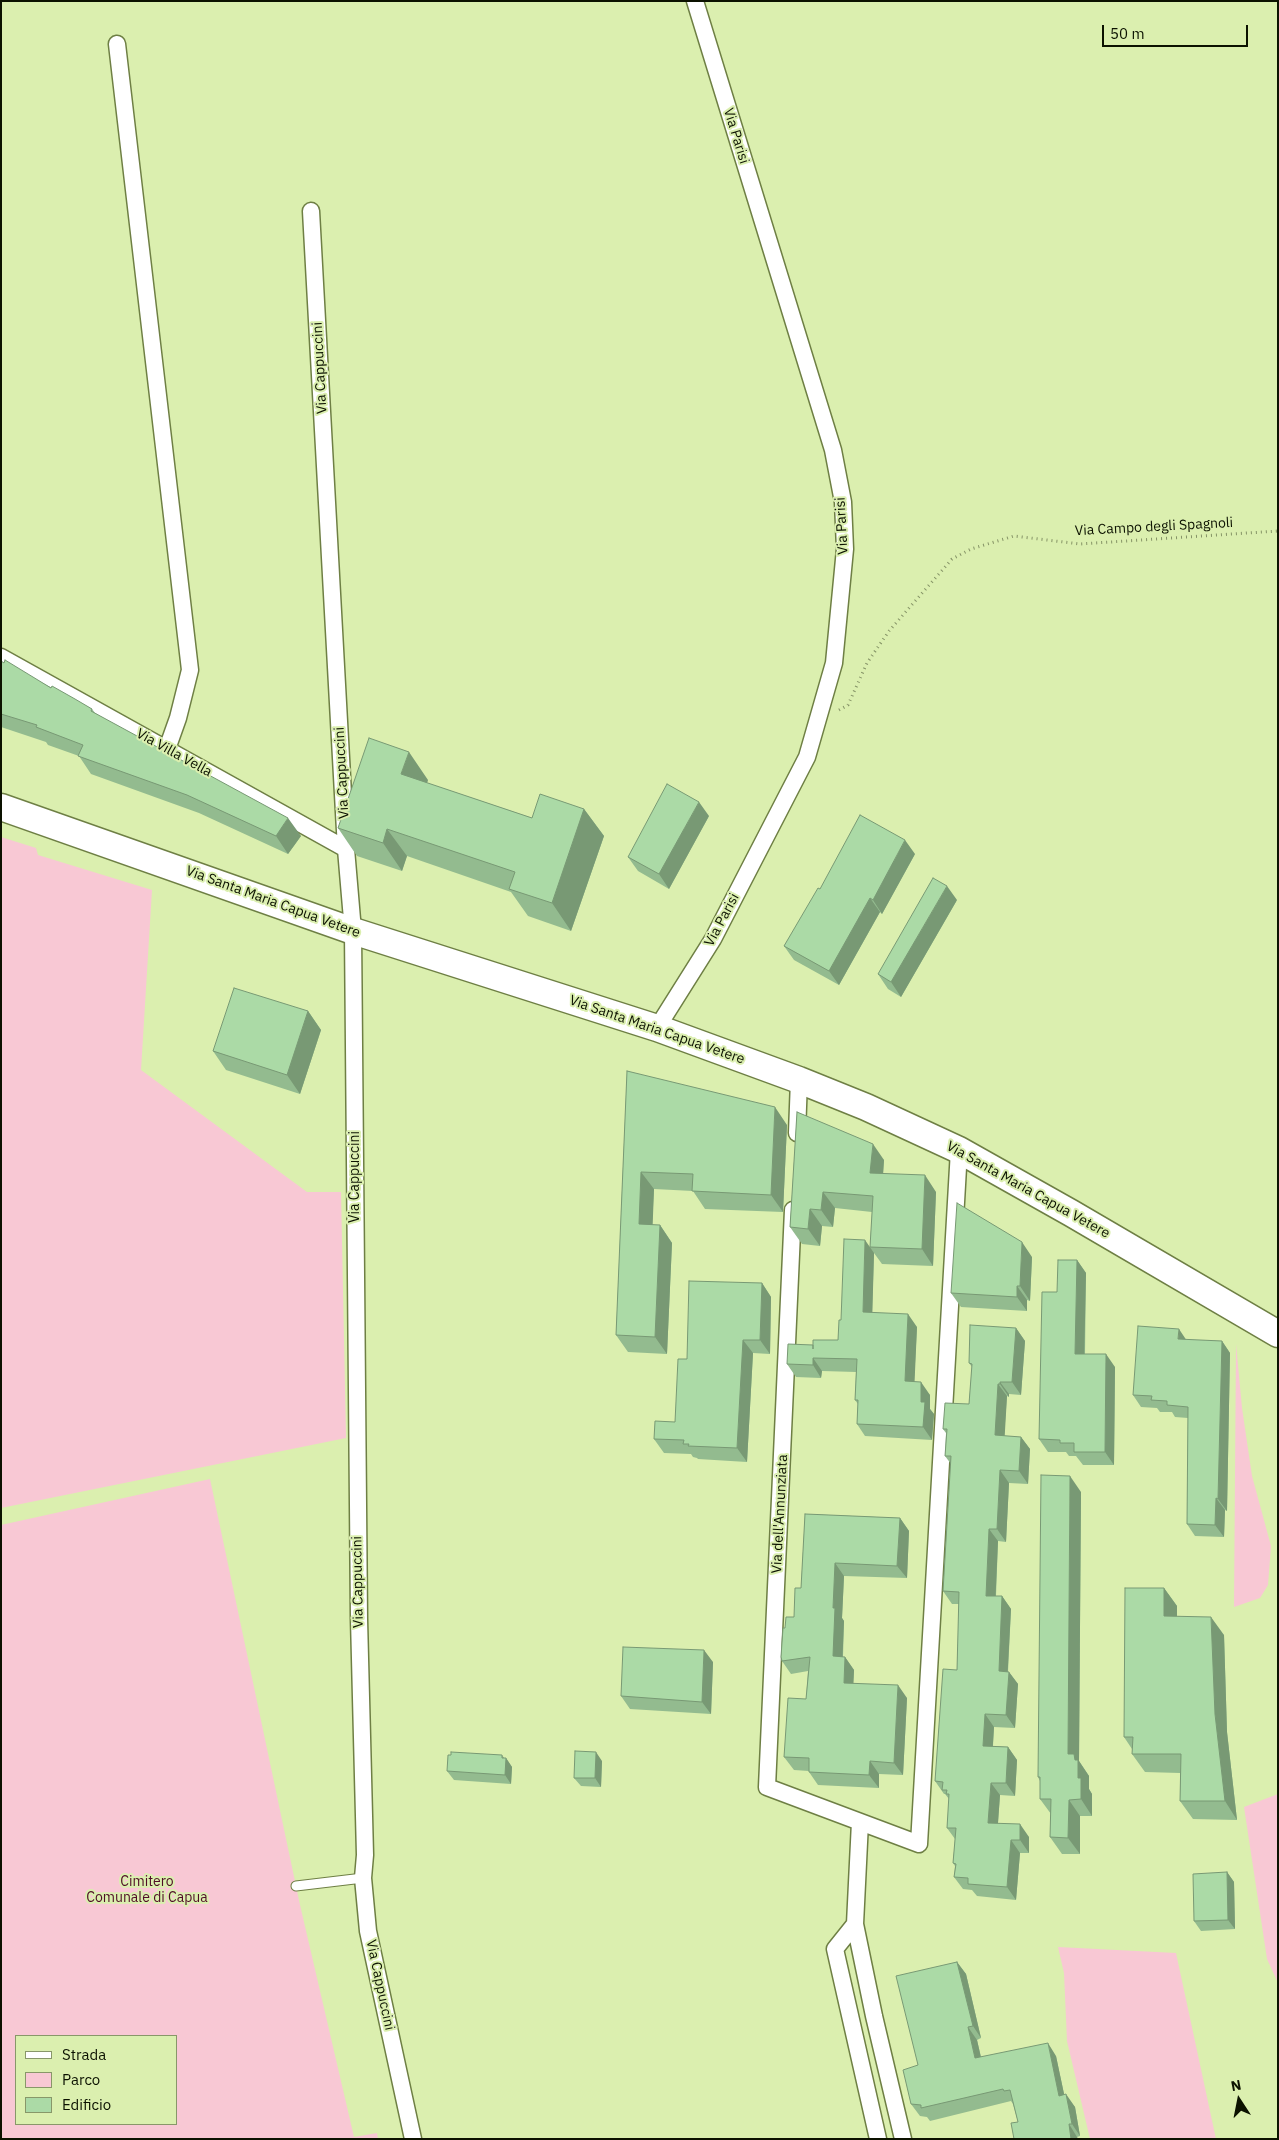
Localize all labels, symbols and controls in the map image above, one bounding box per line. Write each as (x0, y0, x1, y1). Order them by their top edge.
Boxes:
scale bar (1104, 15, 1250, 47)
text: 50 m (1110, 24, 1145, 43)
street label: Via Parisi (720, 106, 752, 166)
street label: Via Cappuccini (309, 322, 331, 414)
street label: Via Parisi (832, 497, 852, 555)
street label: Via Campo degli Spagnoli (1074, 514, 1234, 540)
street label: Via Villa Vella (133, 725, 215, 781)
street label: Via Cappuccini (331, 727, 353, 819)
street label: Via Santa Maria Capua Vetere (183, 863, 363, 941)
street label: Via Parisi (701, 891, 743, 949)
street label: Via Santa Maria Capua Vetere (567, 992, 747, 1068)
street label: Via Cappuccini (347, 1131, 363, 1223)
street label: Via Santa Maria Capua Vetere (943, 1138, 1113, 1242)
street label: Via dell'Annunziata (768, 1454, 792, 1574)
street label: Via Cappuccini (349, 1536, 367, 1628)
park label: Cimitero Comunale di Capua (86, 1874, 208, 1906)
street label: Via Cappuccini (362, 1938, 398, 2032)
legend (15, 2035, 178, 2125)
text: Strada (62, 2045, 106, 2064)
text: Parco (62, 2070, 100, 2089)
north arrow (1214, 2075, 1264, 2125)
text: N (1229, 2075, 1243, 2095)
text: Edificio (62, 2095, 111, 2114)

